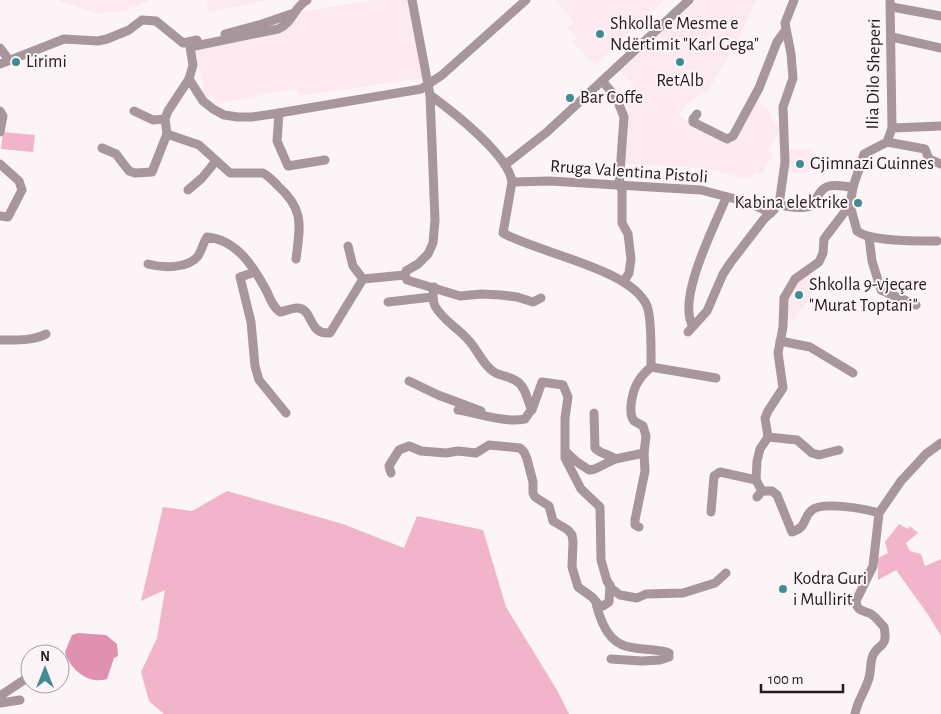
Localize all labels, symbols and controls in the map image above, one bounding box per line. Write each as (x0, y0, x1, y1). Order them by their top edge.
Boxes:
place label: Shkolla e Mesme e Ndërtimit "Karl Gega" (610, 15, 759, 54)
street label: Ilia Dilo Sheperi (864, 18, 884, 130)
marker: Shkolla e Mesme e Ndërtimit "Karl Gega" (594, 28, 606, 40)
place label: Lirimi (26, 53, 67, 71)
marker: Lirimi (10, 56, 22, 68)
marker: RetAlb (674, 56, 686, 68)
place label: RetAlb (656, 72, 704, 90)
place label: Bar Coffe (580, 89, 643, 107)
marker: Bar Coffe (564, 92, 576, 104)
place label: Gjimnazi Guinnes (810, 155, 934, 173)
street label: Rruga Valentina Pistoli (549, 158, 709, 186)
marker: Gjimnazi Guinnes (794, 158, 806, 170)
place label: Kabina elektrike (734, 194, 848, 212)
marker: Kabina elektrike (852, 197, 864, 209)
place label: Shkolla 9-vjeçare "Murat Toptani" (809, 276, 927, 315)
marker: Shkolla 9-vjeçare "Murat Toptani" (793, 289, 805, 301)
place label: Kodra Guri i Mullirit (793, 570, 867, 609)
marker: Kodra Guri i Mullirit (777, 583, 789, 595)
north arrow (20, 644, 70, 694)
text: N (40, 650, 50, 664)
scale bar (761, 662, 844, 694)
text: 100 m (768, 672, 803, 687)

